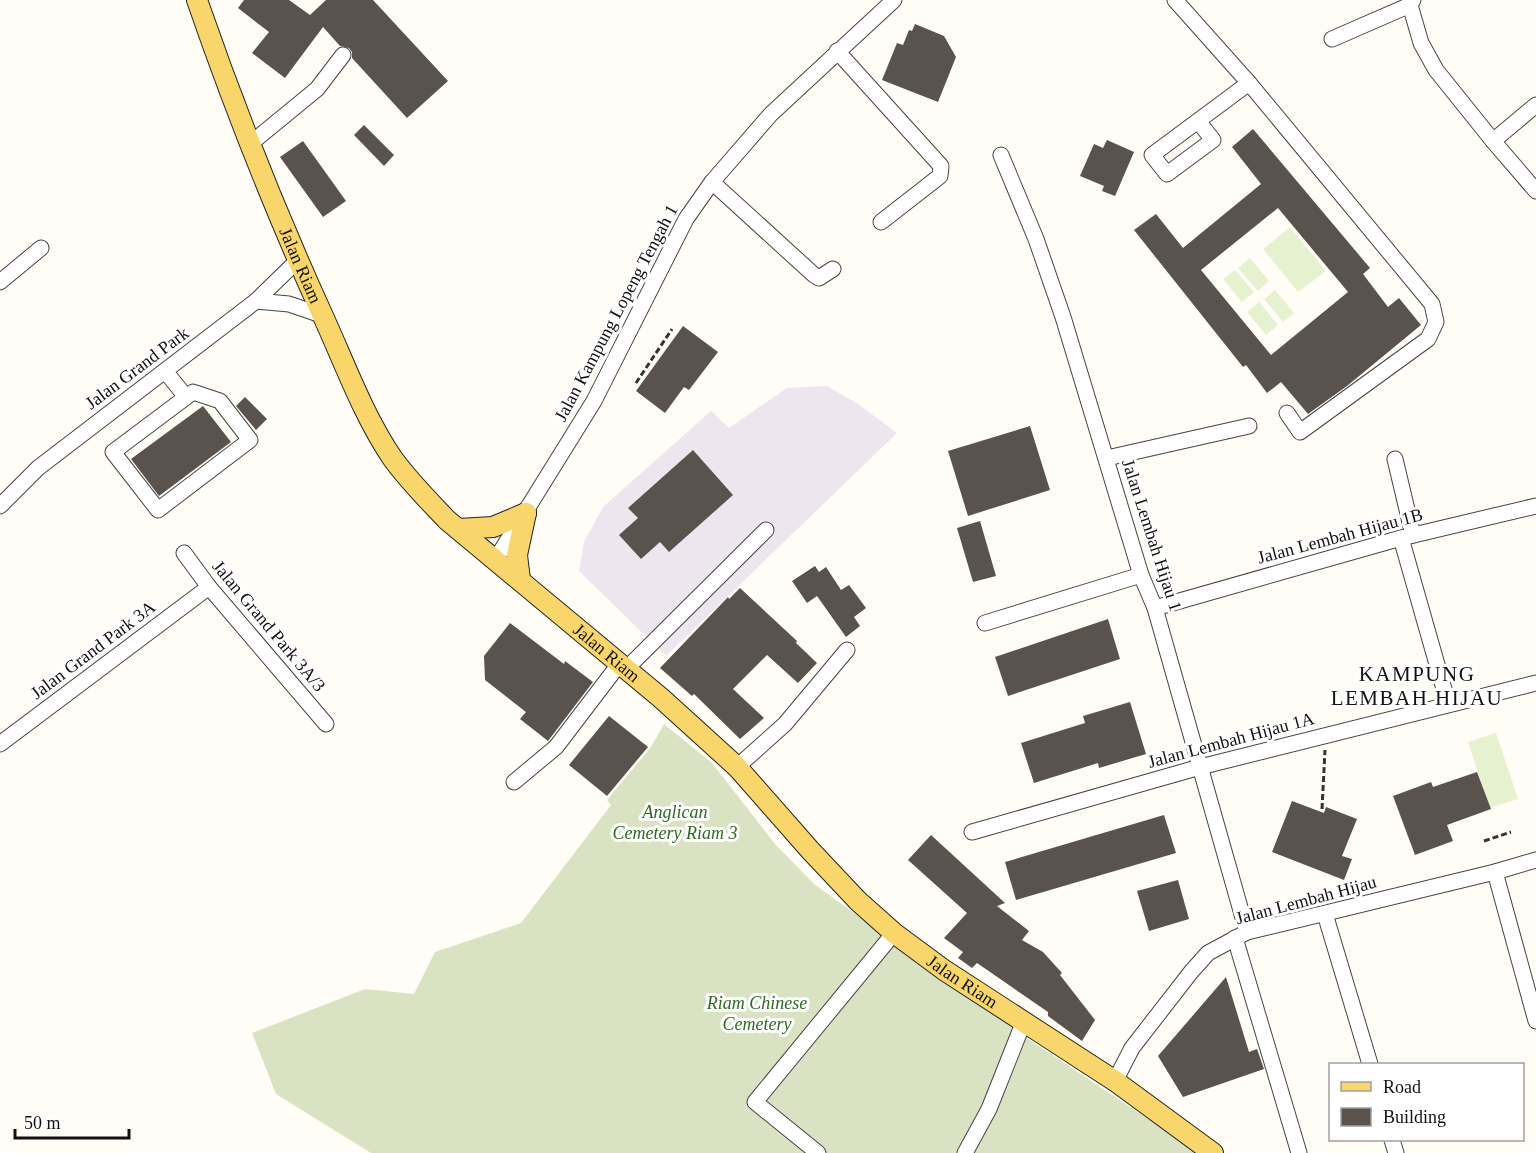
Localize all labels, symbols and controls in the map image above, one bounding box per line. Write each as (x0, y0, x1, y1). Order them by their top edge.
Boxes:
street label: Jalan Kampung Lopeng Tengah 1 (550, 201, 682, 425)
street label: Jalan Riam (275, 225, 326, 306)
street label: Jalan Grand Park (81, 323, 193, 413)
street label: Jalan Lembah Hijau 1 (1118, 457, 1186, 613)
street label: Jalan Lembah Hijau 1B (1255, 504, 1425, 568)
street label: Jalan Grand Park 3A/3 (208, 557, 330, 695)
street label: Jalan Grand Park 3A (27, 597, 159, 703)
street label: Jalan Riam (569, 619, 644, 686)
district label: KAMPUNG LEMBAH HIJAU (1331, 662, 1503, 710)
street label: Jalan Lembah Hijau 1A (1146, 708, 1316, 772)
park label: Anglican Cemetery Riam 3 (613, 802, 737, 843)
street label: Jalan Lembah Hijau (1233, 872, 1379, 928)
street label: Jalan Riam (923, 951, 1002, 1012)
park label: Riam Chinese Cemetery (706, 993, 807, 1034)
legend (1329, 1063, 1524, 1141)
text: Road (1383, 1077, 1421, 1097)
scale bar (15, 1102, 129, 1140)
text: Building (1383, 1107, 1446, 1127)
text: 50 m (24, 1113, 61, 1133)

